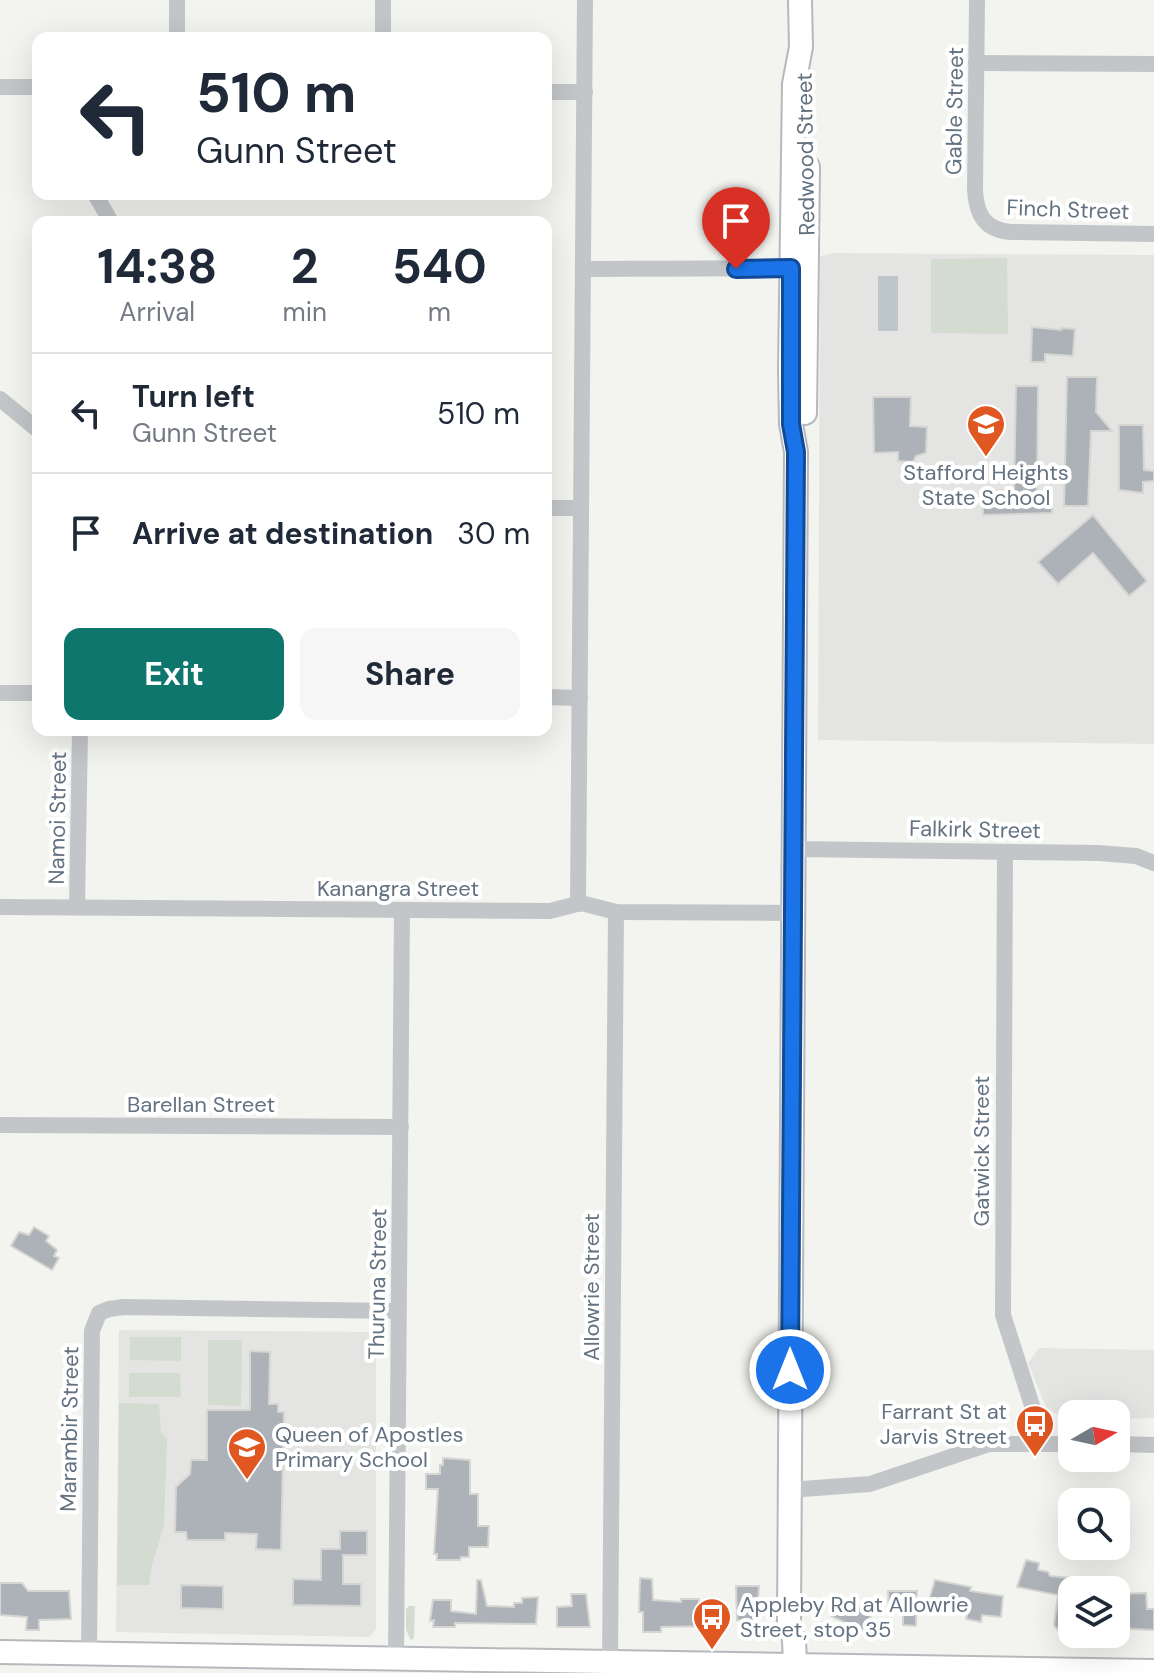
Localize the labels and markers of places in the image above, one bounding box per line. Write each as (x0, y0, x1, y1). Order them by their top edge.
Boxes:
pin (702, 187, 770, 269)
school or university icon: Stafford Heights State School (965, 403, 1007, 458)
place label: Stafford Heights State School (903, 458, 1069, 512)
place label: Farrant St at Jarvis Street (880, 1397, 1007, 1451)
bus stop icon: Farrant St at Jarvis Street (1014, 1403, 1056, 1458)
place label: Queen of Apostles Primary School (275, 1420, 464, 1474)
school or university icon: Queen of Apostles Primary School (226, 1426, 268, 1481)
place label: Appleby Rd at Allowrie Street, stop 35 (740, 1590, 968, 1644)
bus stop icon: Appleby Rd at Allowrie Street, stop 35 (691, 1596, 733, 1651)

